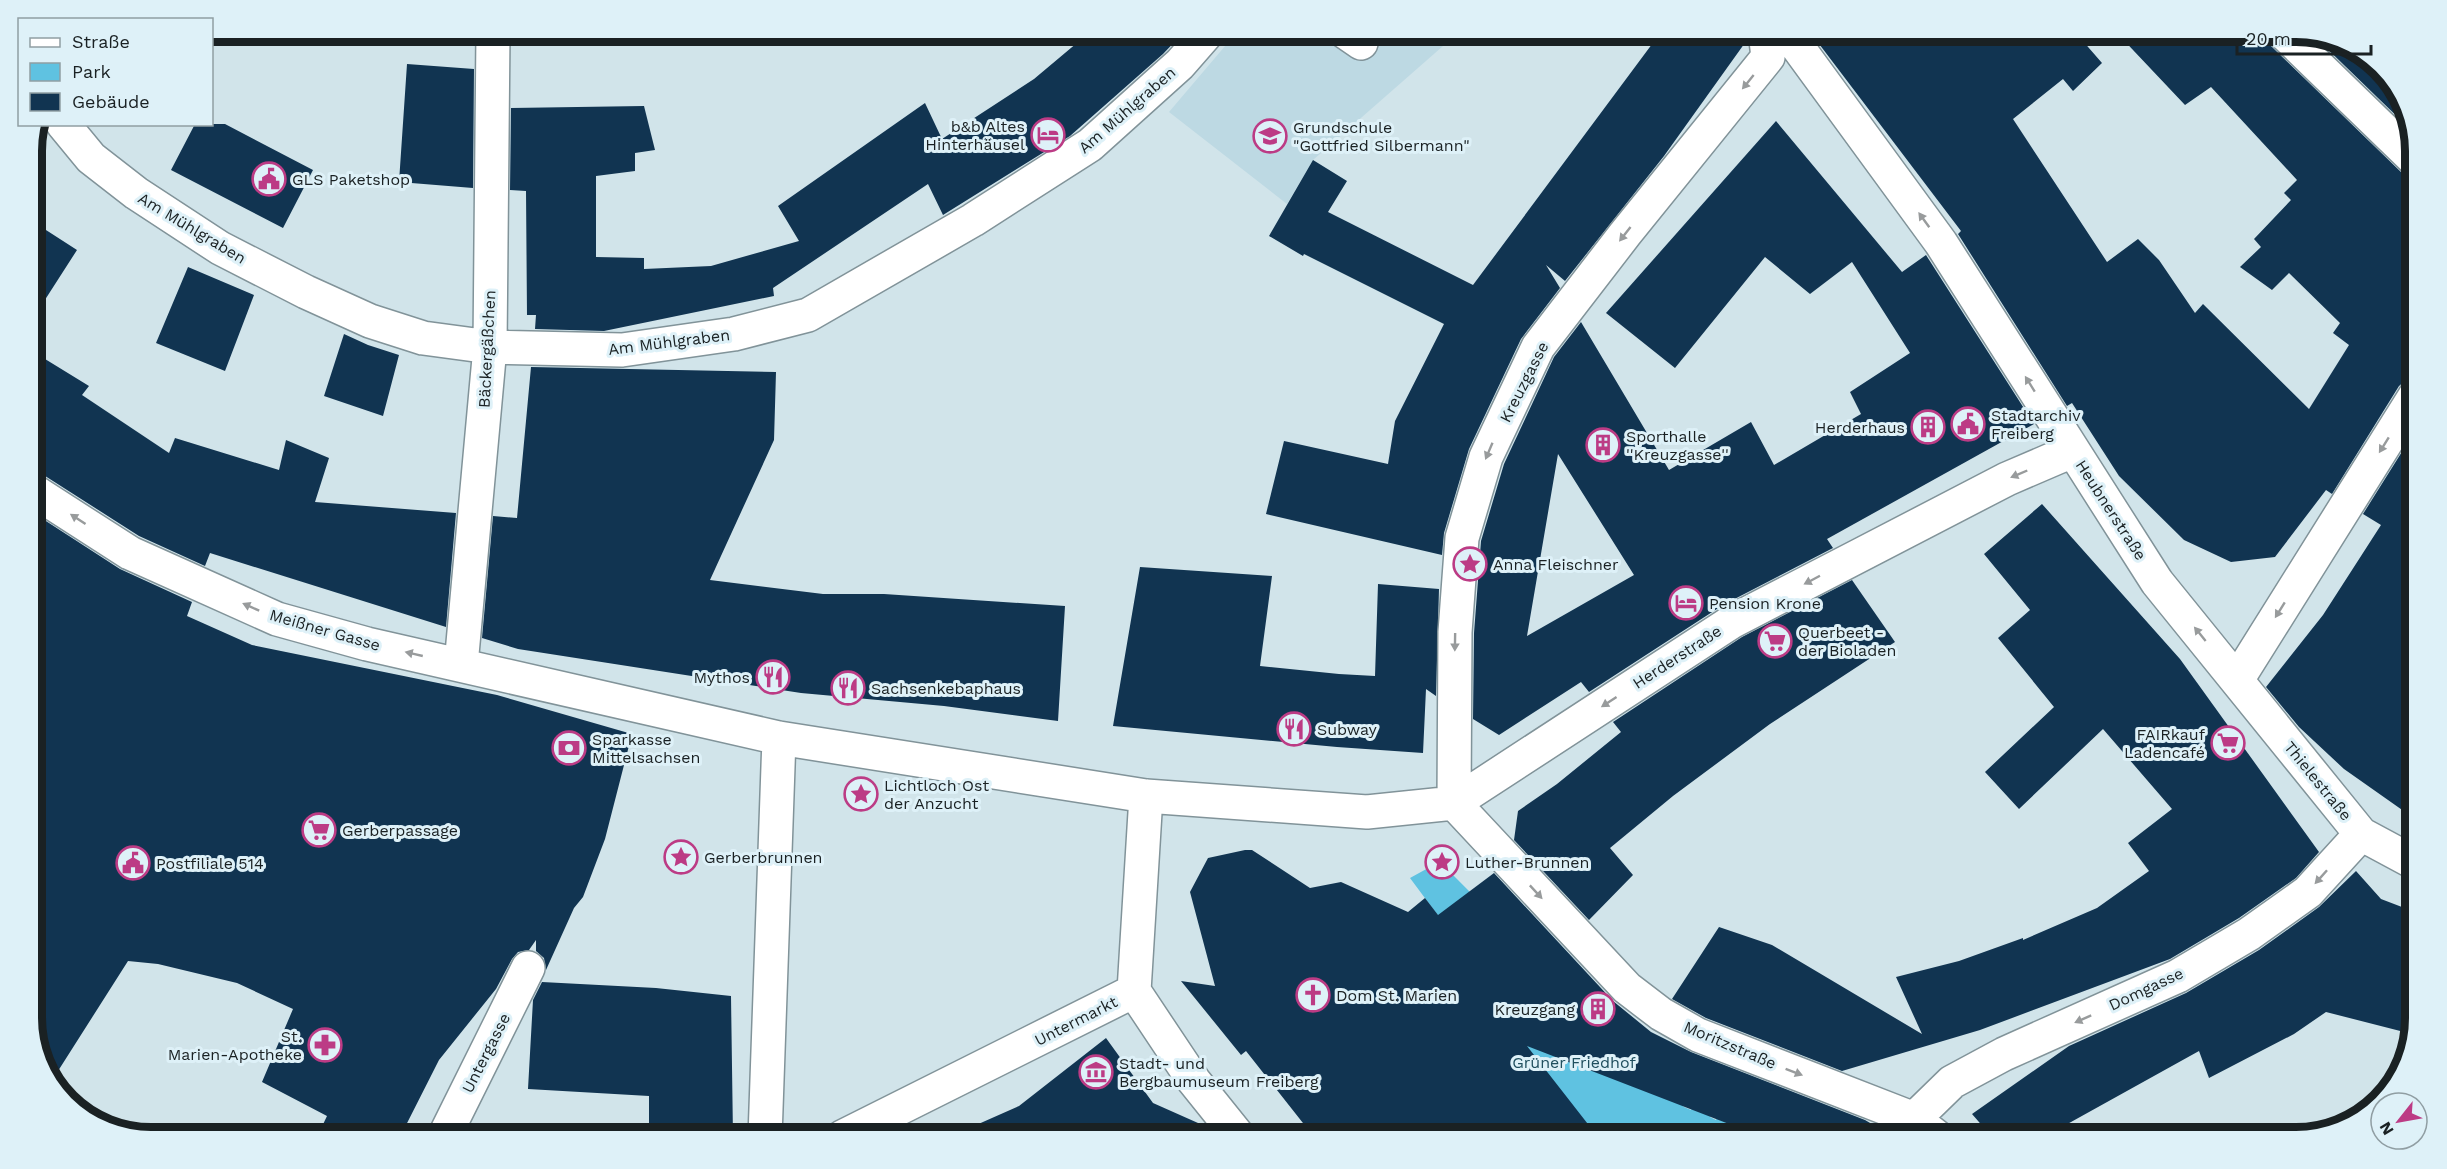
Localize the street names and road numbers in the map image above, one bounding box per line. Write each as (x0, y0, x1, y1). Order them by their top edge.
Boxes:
street label: Am Mühlgraben (1075, 63, 1179, 157)
street label: Am Mühlgraben (135, 188, 249, 268)
street label: Bäckergäßchen (474, 290, 500, 408)
street label: Am Mühlgraben (607, 325, 731, 359)
street label: Kreuzgasse (1496, 338, 1552, 426)
street label: Heubnerstraße (2072, 456, 2150, 564)
street label: Meißner Gasse (267, 605, 383, 655)
street label: Herderstraße (1629, 621, 1725, 693)
street label: Thielestraße (2280, 738, 2356, 824)
street label: Domgasse (2106, 963, 2186, 1015)
street label: Untermarkt (1032, 992, 1121, 1050)
street label: Untergasse (458, 1010, 514, 1096)
street label: Moritzstraße (1681, 1017, 1779, 1073)

